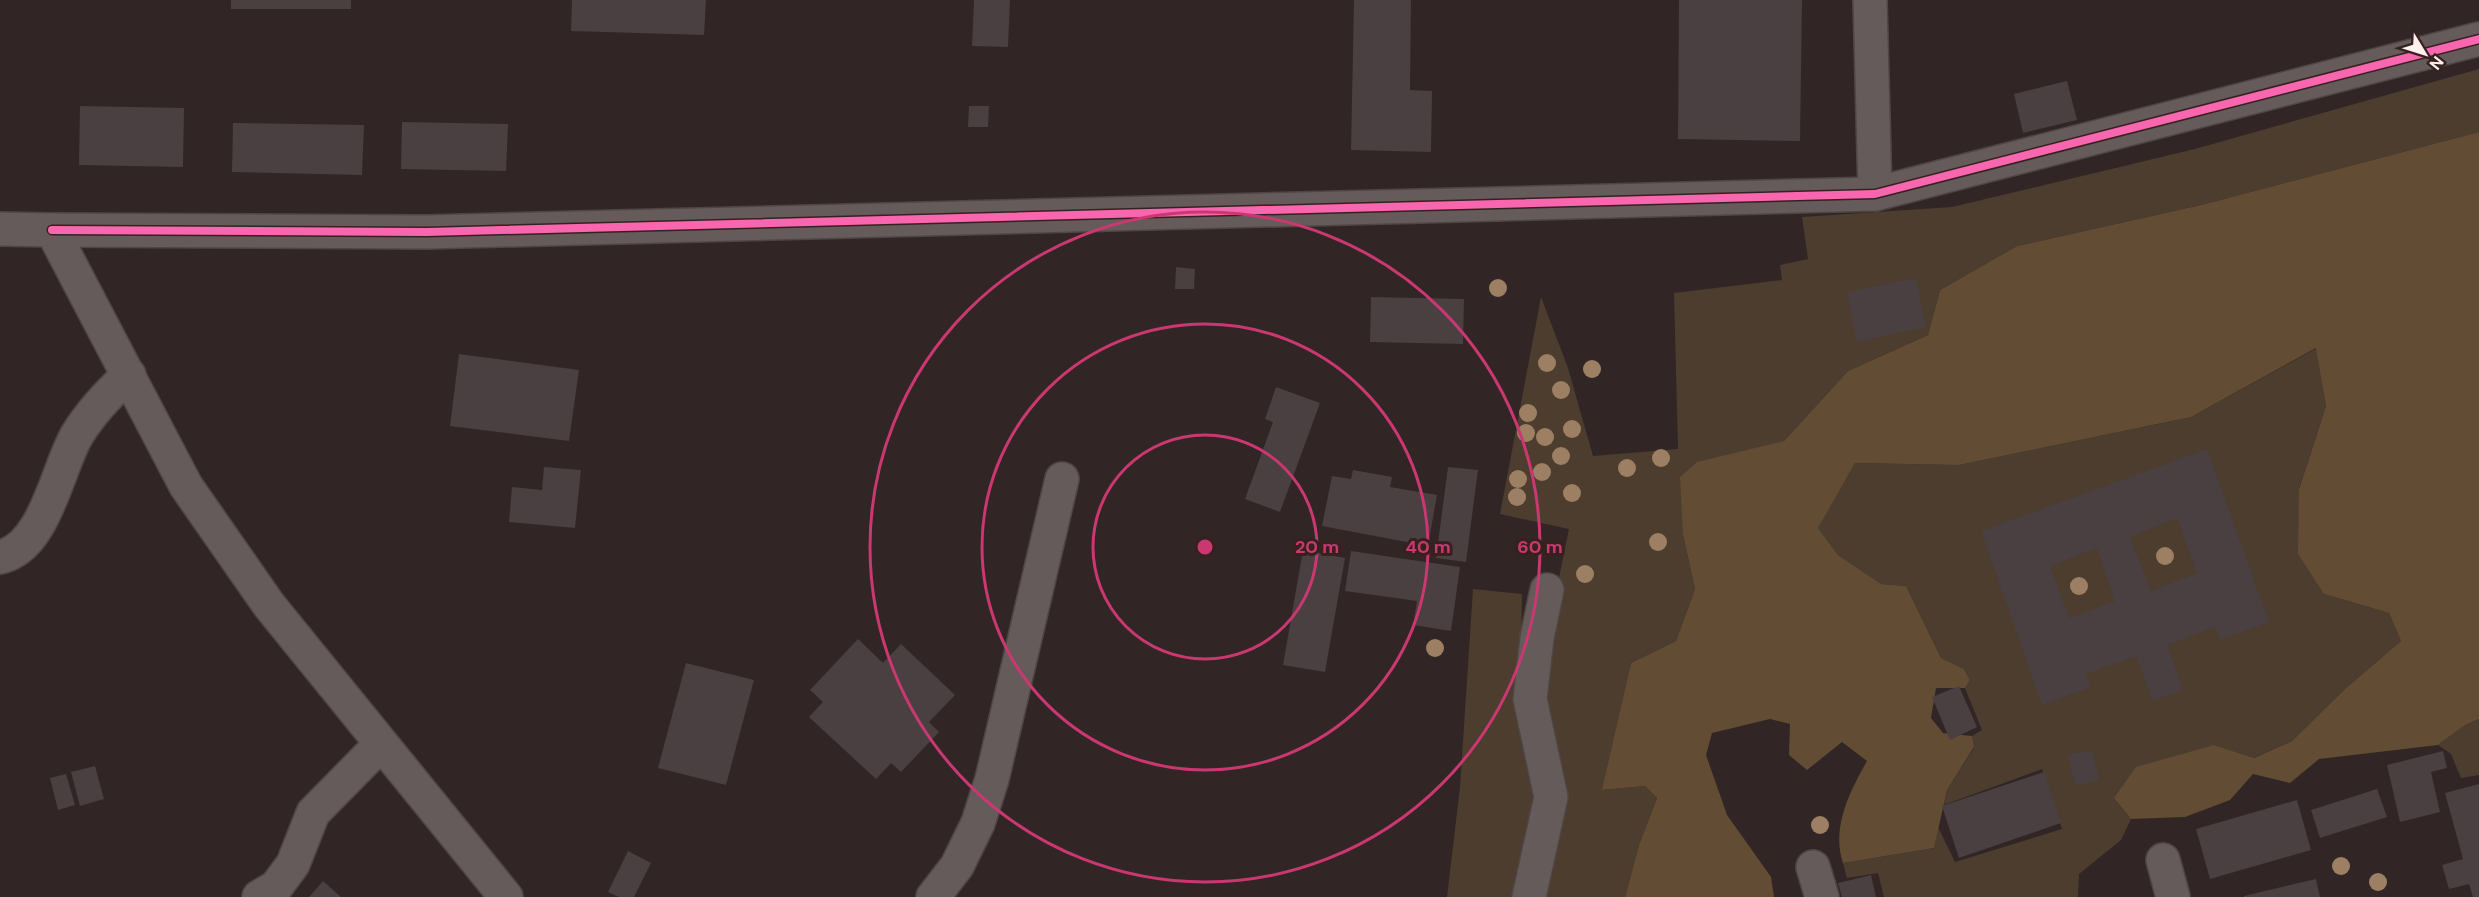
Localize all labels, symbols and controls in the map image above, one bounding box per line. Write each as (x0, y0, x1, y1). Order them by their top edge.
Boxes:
north arrow (2395, 24, 2455, 84)
text: N (2425, 52, 2448, 74)
text: 20 m (1295, 535, 1339, 559)
text: 40 m (1405, 535, 1451, 559)
text: 60 m (1517, 535, 1563, 559)
centre of rings (1195, 537, 1215, 557)

